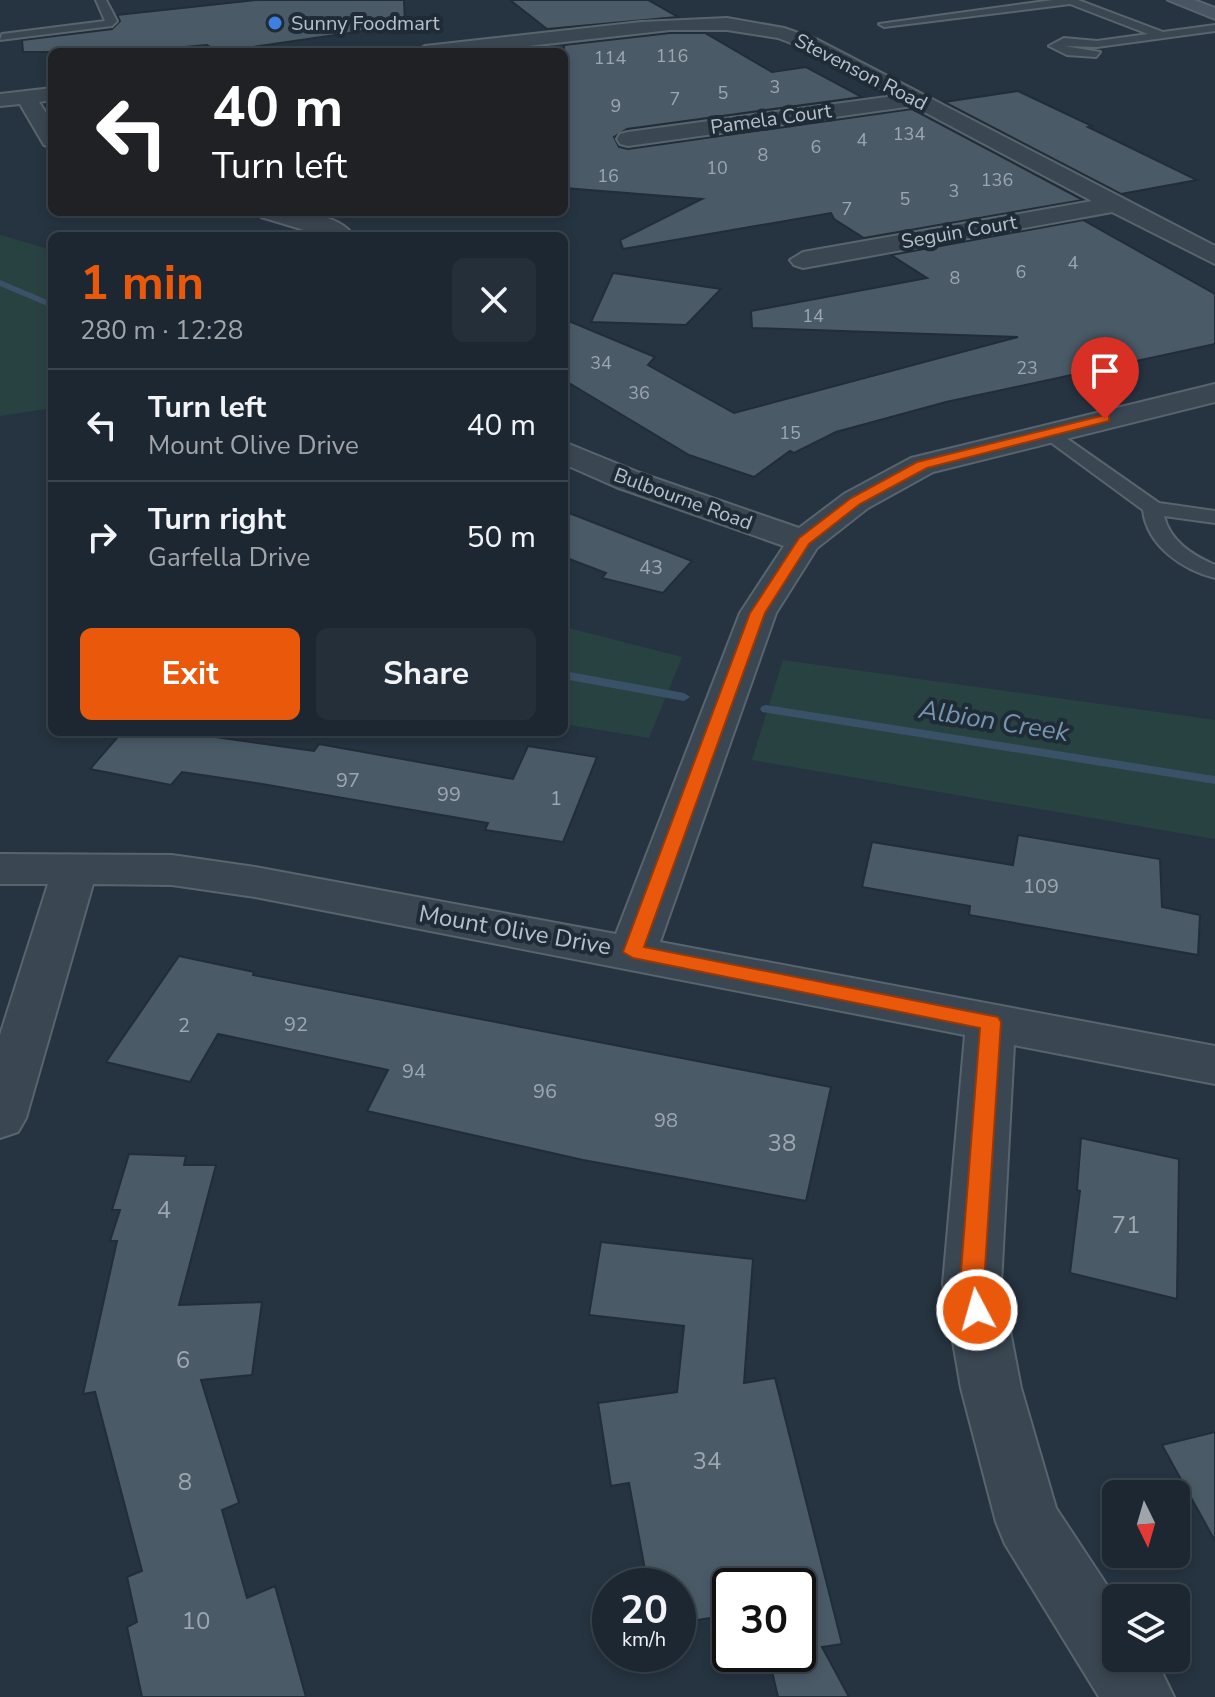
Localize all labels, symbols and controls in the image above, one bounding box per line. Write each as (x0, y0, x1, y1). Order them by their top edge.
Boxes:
place label: Sunny Foodmart (291, 10, 440, 37)
marker: Sunny Foodmart (266, 14, 284, 32)
street label: Stevenson Road (790, 27, 932, 117)
house number: 116 (656, 44, 688, 68)
house number: 114 (594, 46, 626, 70)
text: 40 m (212, 69, 343, 146)
house number: 3 (770, 75, 780, 99)
icon: left (80, 80, 184, 184)
house number: 5 (718, 81, 728, 105)
house number: 7 (670, 87, 680, 111)
house number: 9 (611, 94, 621, 118)
street label: Pamela Court (709, 97, 834, 141)
house number: 134 (893, 122, 925, 146)
house number: 4 (857, 128, 868, 152)
house number: 6 (811, 135, 821, 159)
text: Turn left (212, 142, 347, 191)
house number: 8 (758, 143, 768, 167)
house number: 10 (706, 156, 728, 180)
house number: 16 (597, 164, 619, 188)
house number: 136 (981, 168, 1013, 192)
house number: 3 (949, 179, 959, 203)
house number: 5 (900, 187, 910, 211)
house number: 7 (842, 197, 852, 221)
street label: Seguin Court (899, 208, 1020, 255)
text: 1 min (80, 250, 204, 316)
house number: 4 (1068, 251, 1079, 275)
button: close (452, 258, 536, 342)
house number: 6 (1016, 260, 1026, 284)
house number: 8 (950, 266, 960, 290)
house number: 14 (802, 304, 824, 328)
text: 280 m · 12:28 (80, 313, 243, 348)
pin (1071, 337, 1139, 419)
icon: arrive (1083, 349, 1127, 393)
house number: 34 (590, 351, 612, 375)
house number: 23 (1016, 356, 1038, 380)
house number: 36 (628, 381, 650, 405)
text: Turn left (148, 387, 266, 428)
icon: left (80, 403, 124, 447)
text: 40 m (467, 405, 536, 446)
house number: 15 (779, 421, 801, 445)
text: Mount Olive Drive (148, 428, 359, 463)
street label: Bulbourne Road (610, 461, 756, 537)
text: Turn right (148, 499, 286, 540)
icon: right (80, 515, 124, 559)
text: 50 m (467, 517, 536, 558)
text: Garfella Drive (148, 540, 310, 575)
house number: 43 (639, 554, 663, 581)
button: Exit (80, 628, 300, 720)
button: Share (316, 628, 536, 720)
water label: Albion Creek (916, 692, 1072, 750)
house number: 97 (336, 767, 360, 794)
house number: 99 (437, 781, 461, 808)
house number: 1 (550, 785, 562, 812)
house number: 109 (1023, 873, 1059, 900)
street label: Mount Olive Drive (416, 897, 614, 963)
house number: 92 (284, 1011, 308, 1038)
house number: 2 (178, 1012, 190, 1039)
house number: 94 (402, 1058, 426, 1085)
house number: 96 (533, 1078, 557, 1105)
house number: 98 (654, 1107, 678, 1134)
house number: 38 (768, 1127, 796, 1159)
house number: 4 (157, 1194, 171, 1226)
house number: 71 (1112, 1209, 1140, 1241)
position arrow (935, 1268, 1019, 1352)
house number: 6 (176, 1344, 190, 1376)
house number: 34 (693, 1445, 721, 1477)
house number: 8 (178, 1466, 192, 1498)
north arrow (1102, 1480, 1190, 1568)
map controls (1102, 1480, 1190, 1672)
speed limit sign: 30 (712, 1568, 816, 1672)
text: 20 (620, 1583, 668, 1637)
button: layers (1102, 1584, 1190, 1672)
house number: 10 (182, 1605, 210, 1637)
text: km/h (622, 1626, 666, 1653)

